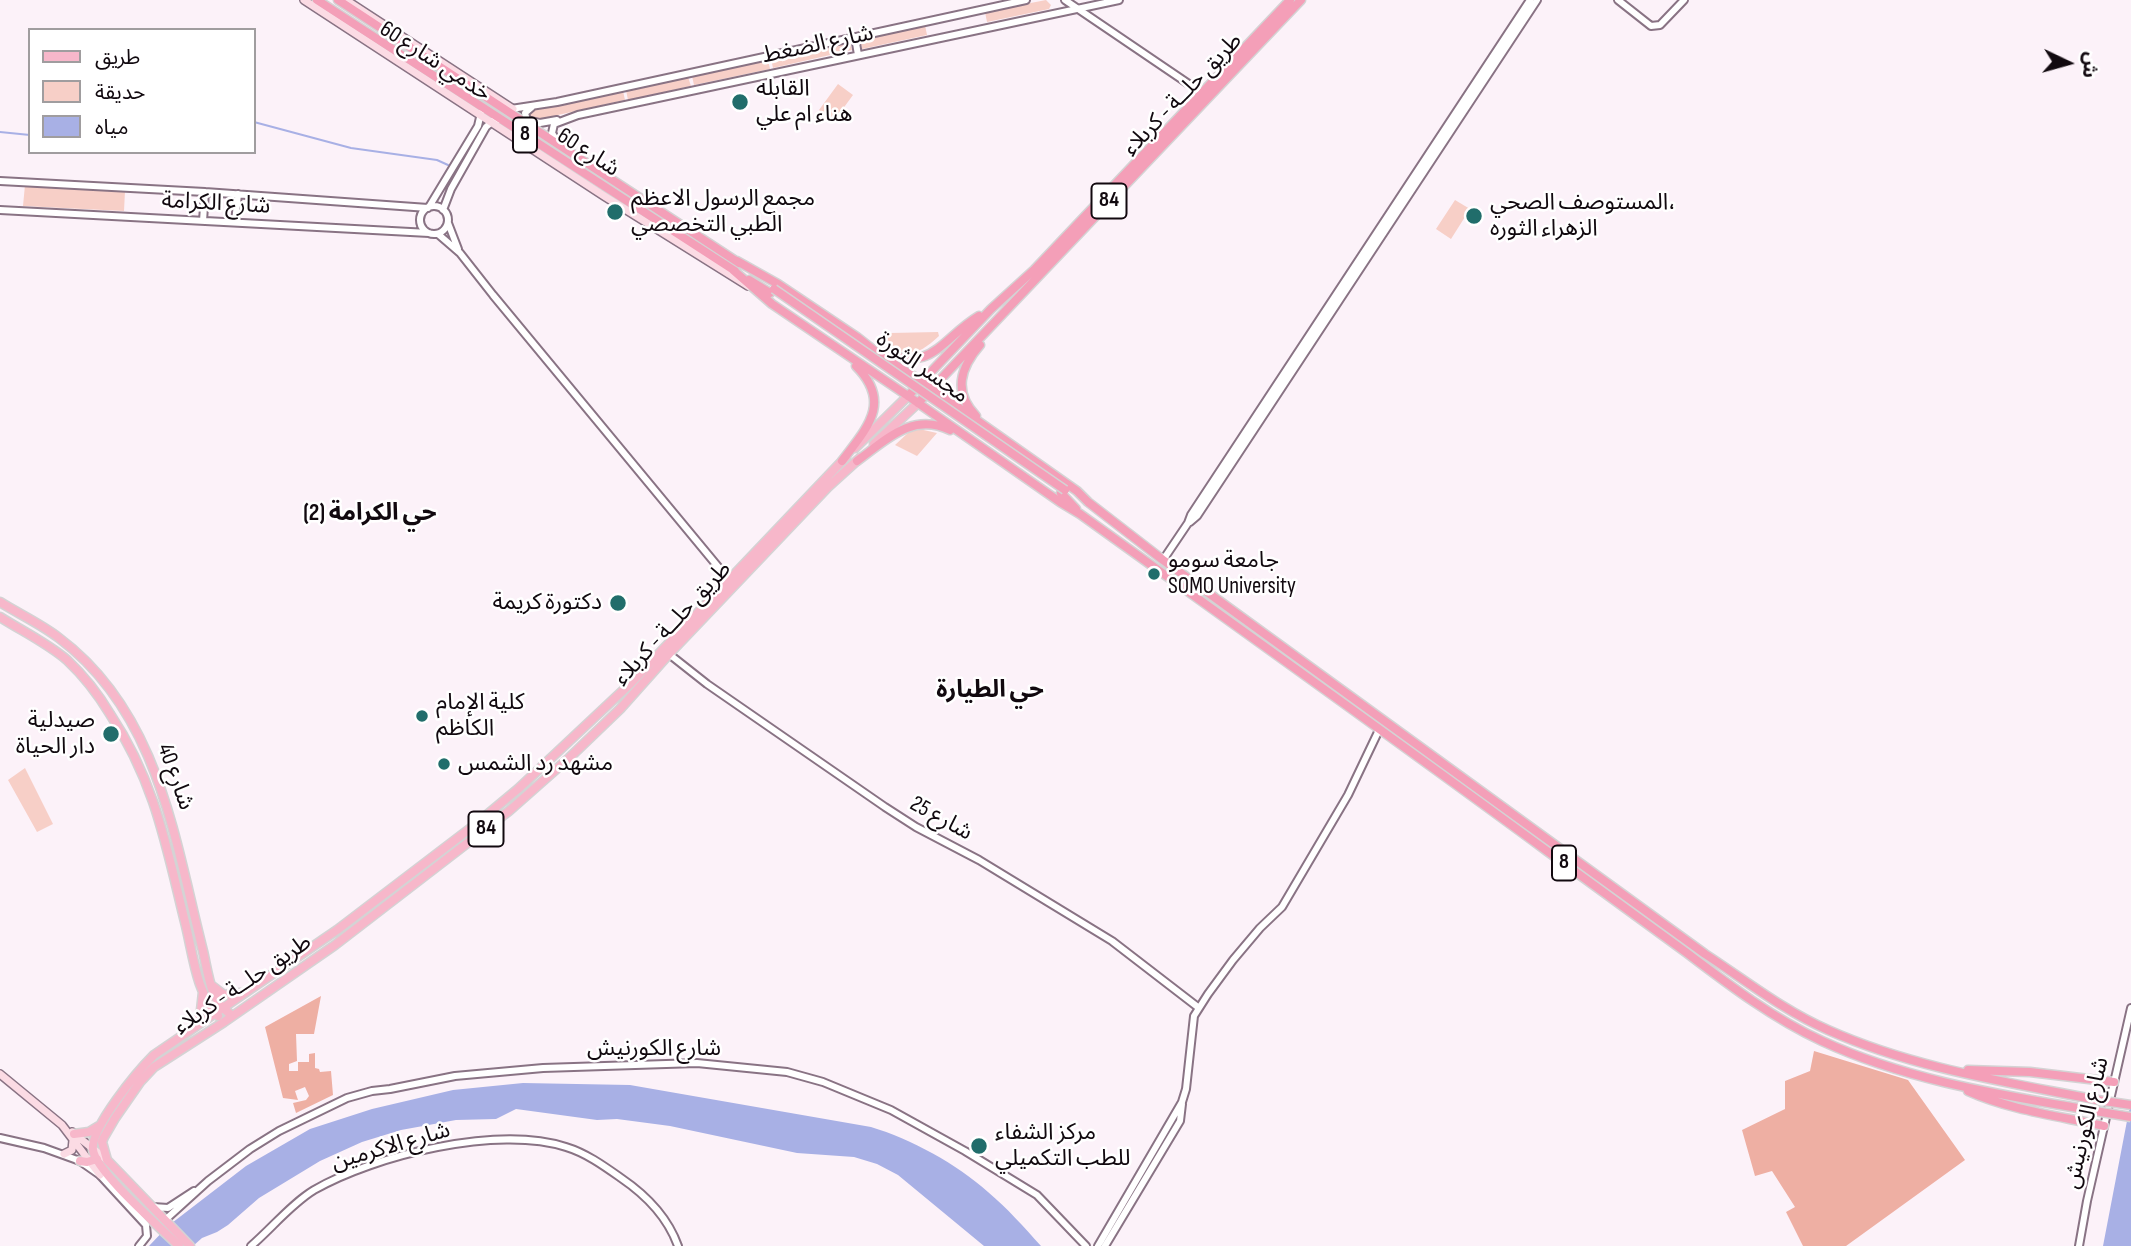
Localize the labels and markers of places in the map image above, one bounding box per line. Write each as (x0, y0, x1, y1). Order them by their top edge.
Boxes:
place label: القابله هناء ام علي (756, 75, 853, 129)
marker: القابله هناء ام علي (730, 92, 750, 112)
place label: مجمع الرسول الاعظم الطبي التخصصي (631, 185, 815, 239)
place label: المستوصف الصحي، الزهراء الثوره (1490, 189, 1676, 243)
marker: مجمع الرسول الاعظم الطبي التخصصي (605, 202, 625, 222)
marker: المستوصف الصحي، الزهراء الثوره (1464, 206, 1484, 226)
place label: جامعة سومو SOMO University (1168, 547, 1296, 601)
marker: جامعة سومو SOMO University (1146, 566, 1162, 582)
place label: دكتورة كريمة (492, 589, 602, 617)
marker: دكتورة كريمة (608, 593, 628, 613)
place label: كلية الإمام الكاظم (436, 689, 525, 743)
place label: صيدلية دار الحياة (16, 707, 95, 761)
marker: كلية الإمام الكاظم (414, 708, 430, 724)
marker: صيدلية دار الحياة (101, 724, 121, 744)
place label: مشهد رد الشمس (458, 750, 613, 778)
marker: مشهد رد الشمس (436, 756, 452, 772)
place label: مركز الشفاء للطب التكميلي (995, 1119, 1130, 1173)
marker: مركز الشفاء للطب التكميلي (969, 1136, 989, 1156)

